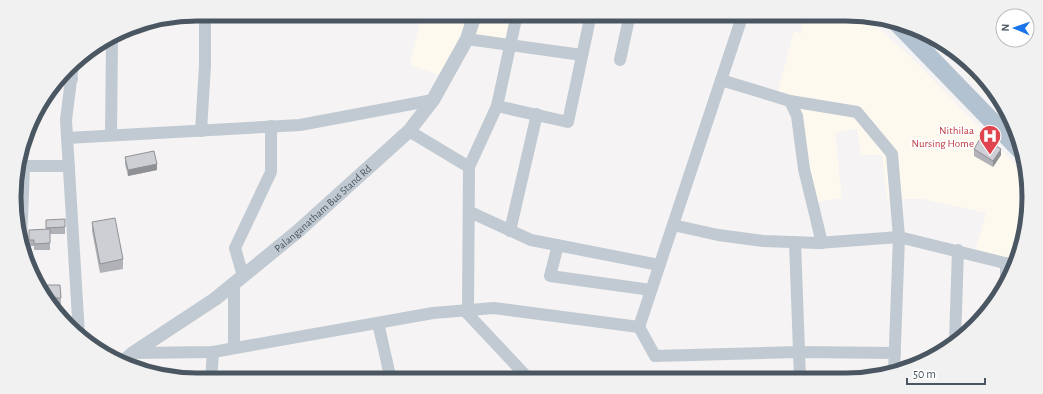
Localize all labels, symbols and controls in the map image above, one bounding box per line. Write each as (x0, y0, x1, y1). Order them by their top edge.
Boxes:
north arrow (995, 8, 1035, 48)
text: N (1000, 24, 1011, 32)
hospital icon: Nithilaa Nursing Home (977, 123, 1003, 156)
place label: Nithilaa Nursing Home (911, 125, 974, 149)
street label: Palanganatham Bus Stand Rd (272, 163, 374, 254)
scale bar (907, 360, 985, 386)
text: 50 m (913, 368, 936, 380)

